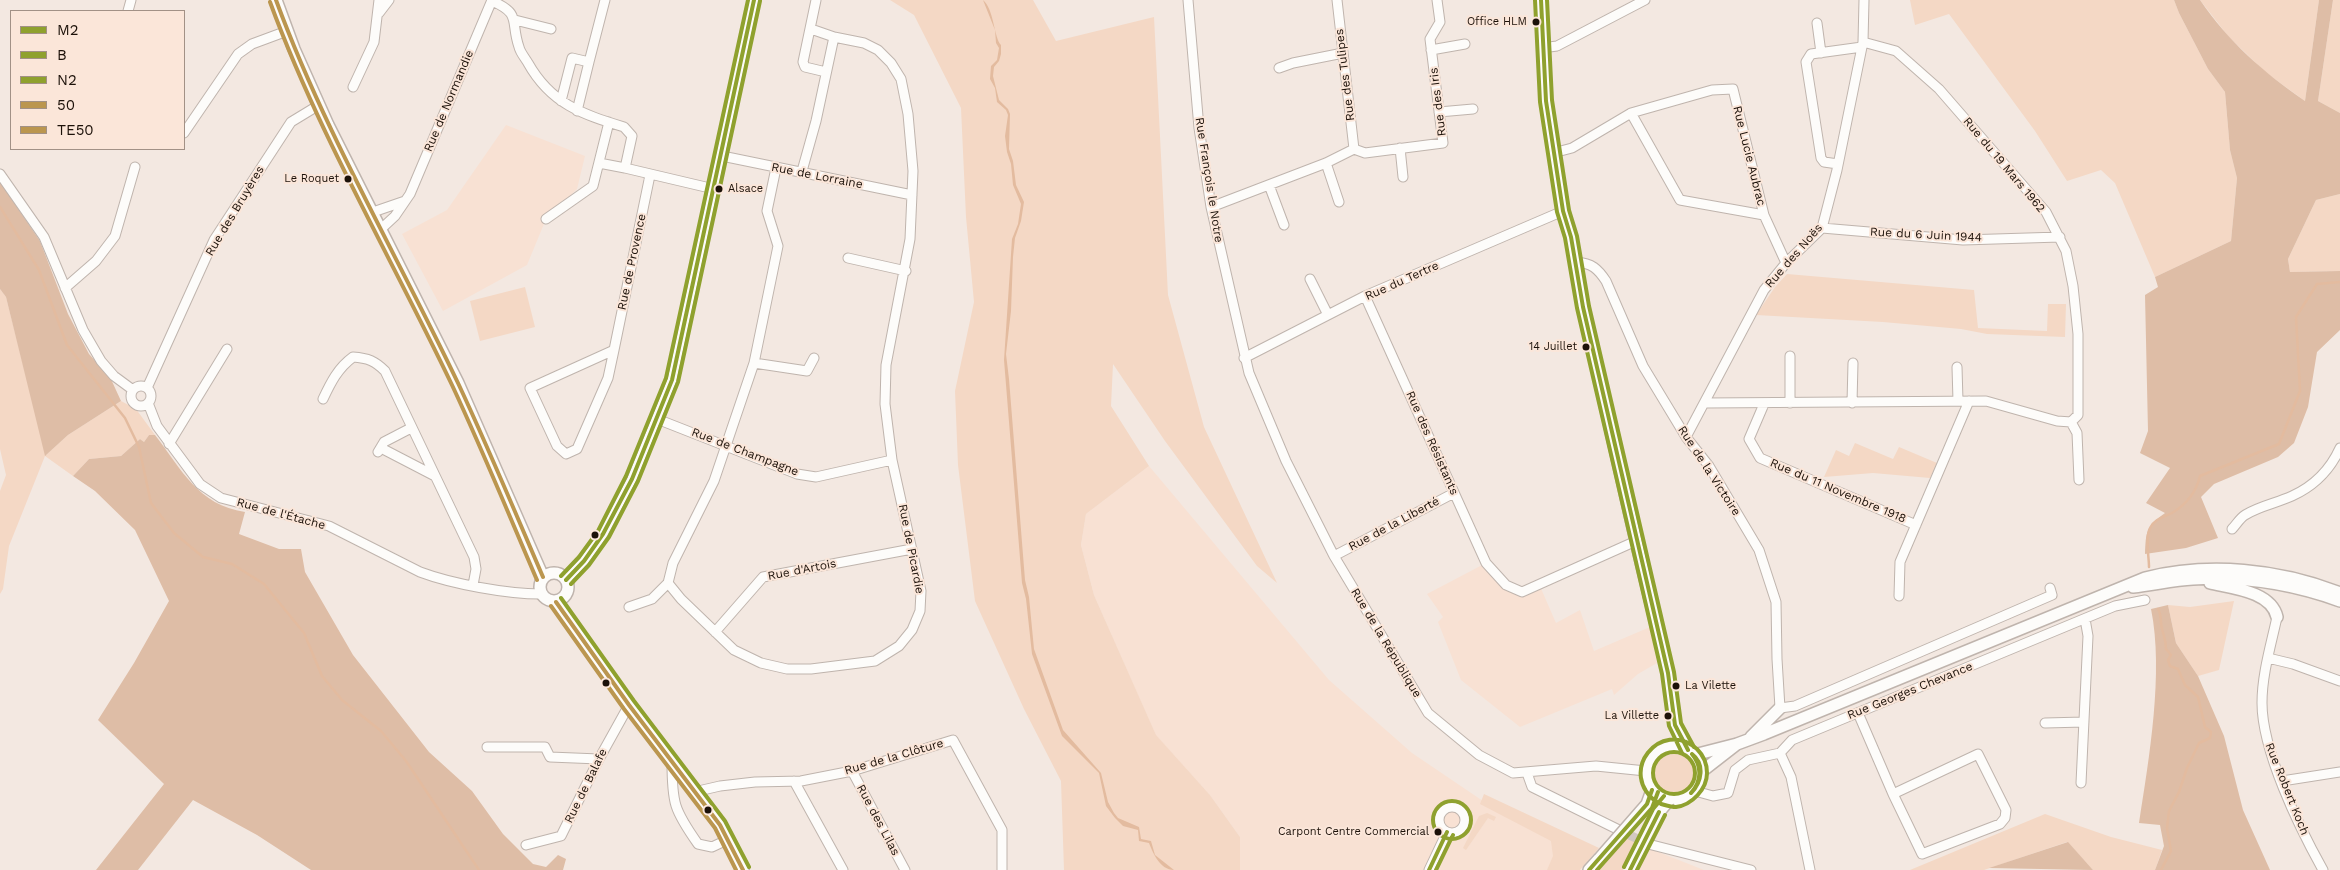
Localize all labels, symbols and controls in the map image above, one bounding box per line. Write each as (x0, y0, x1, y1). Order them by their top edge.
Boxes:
legend (10, 10, 185, 150)
place label: Office HLM (1467, 15, 1527, 29)
marker: Office HLM (1531, 17, 1541, 27)
text: M2 (57, 21, 79, 39)
street label: Rue des Tulipes (1332, 28, 1358, 122)
text: B (57, 46, 67, 64)
street label: Rue de Normandie (421, 48, 477, 154)
street label: Rue des Iris (1427, 67, 1449, 137)
text: N2 (57, 71, 77, 89)
text: 50 (57, 96, 75, 114)
street label: Rue Lucie Aubrac (1730, 104, 1768, 208)
street label: Rue du 19 Mars 1962 (1960, 114, 2048, 216)
street label: Rue François le Notre (1192, 116, 1226, 244)
text: TE50 (57, 121, 94, 139)
street label: Rue de Lorraine (770, 160, 864, 192)
street label: Rue des Bruyères (202, 163, 268, 259)
place label: Le Roquet (284, 172, 339, 186)
marker: Le Roquet (343, 174, 353, 184)
place label: Alsace (728, 182, 763, 196)
marker: Alsace (714, 184, 724, 194)
street label: Rue de Provence (615, 212, 649, 312)
street label: Rue des Noës (1762, 221, 1826, 291)
street label: Rue du 6 Juin 1944 (1870, 225, 1982, 245)
street label: Rue du Tertre (1363, 258, 1441, 304)
place label: 14 Juillet (1529, 340, 1577, 354)
marker: 14 Juillet (1581, 342, 1591, 352)
street label: Rue des Résistants (1403, 389, 1461, 497)
street label: Rue de la Victoire (1675, 423, 1743, 519)
street label: Rue de Champagne (689, 425, 801, 479)
street label: Rue du 11 Novembre 1918 (1768, 456, 1908, 526)
street label: Rue de la Liberté (1346, 494, 1442, 554)
street label: Rue de l'Étache (235, 495, 327, 533)
street label: Rue de Picardie (895, 503, 927, 595)
unlabelled marker (590, 530, 600, 540)
street label: Rue d'Artois (766, 556, 838, 584)
street label: Rue de la République (1348, 586, 1424, 700)
street label: Rue Georges Chevance (1845, 659, 1975, 723)
unlabelled marker (601, 678, 611, 688)
place label: La Vilette (1685, 679, 1736, 693)
marker: La Vilette (1671, 681, 1681, 691)
place label: La Villette (1605, 709, 1659, 723)
marker: La Villette (1663, 711, 1673, 721)
street label: Rue de la Clôture (843, 736, 945, 778)
street label: Rue Robert Koch (2262, 741, 2312, 837)
street label: Rue de Balafe (562, 746, 610, 826)
street label: Rue des Lilas (853, 782, 903, 858)
unlabelled marker (703, 805, 713, 815)
place label: Carpont Centre Commercial (1278, 825, 1429, 839)
marker: Carpont Centre Commercial (1433, 827, 1443, 837)

